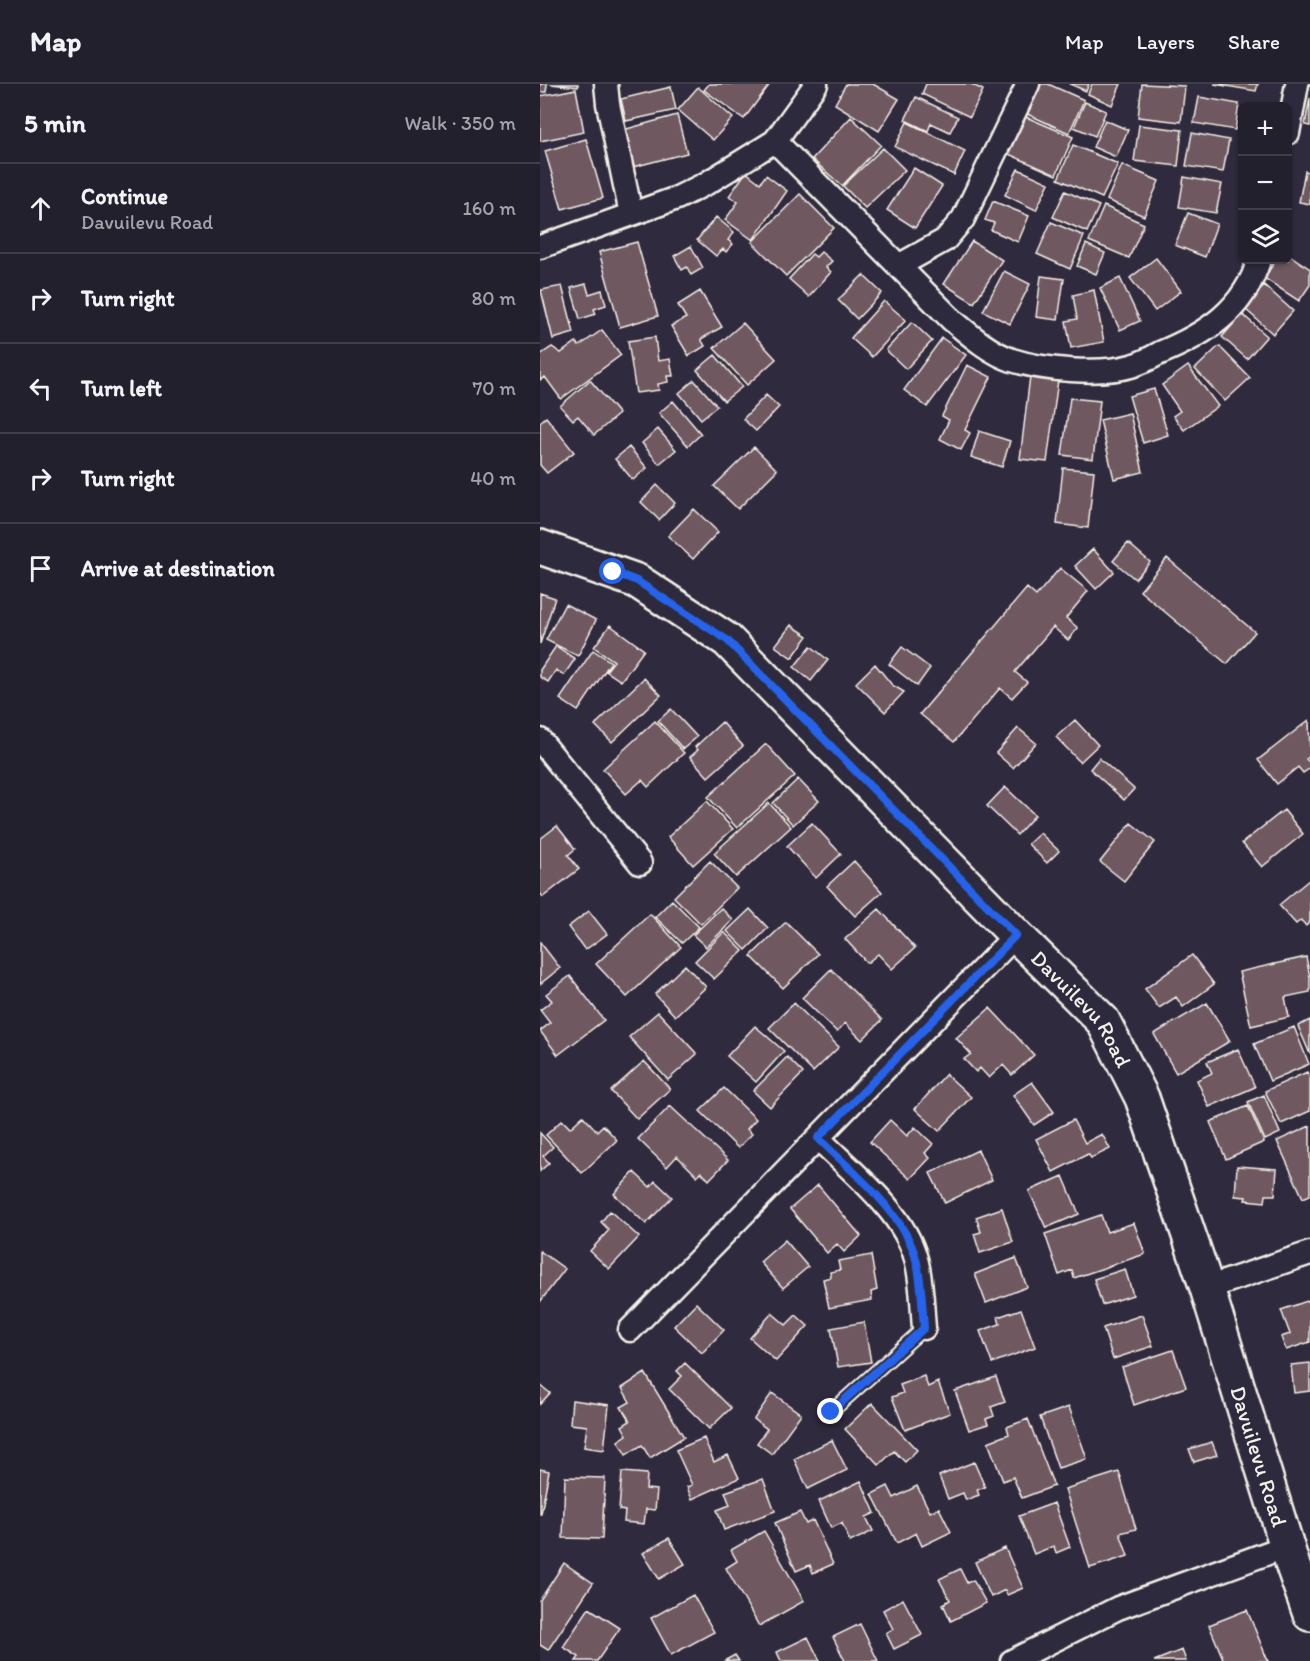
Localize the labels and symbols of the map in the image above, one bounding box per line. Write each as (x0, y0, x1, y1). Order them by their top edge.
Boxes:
route start (599, 558, 625, 584)
street label: Davuilevu Road (1026, 944, 1138, 1072)
street label: Davuilevu Road (1225, 1383, 1293, 1530)
route end (817, 1398, 843, 1424)

